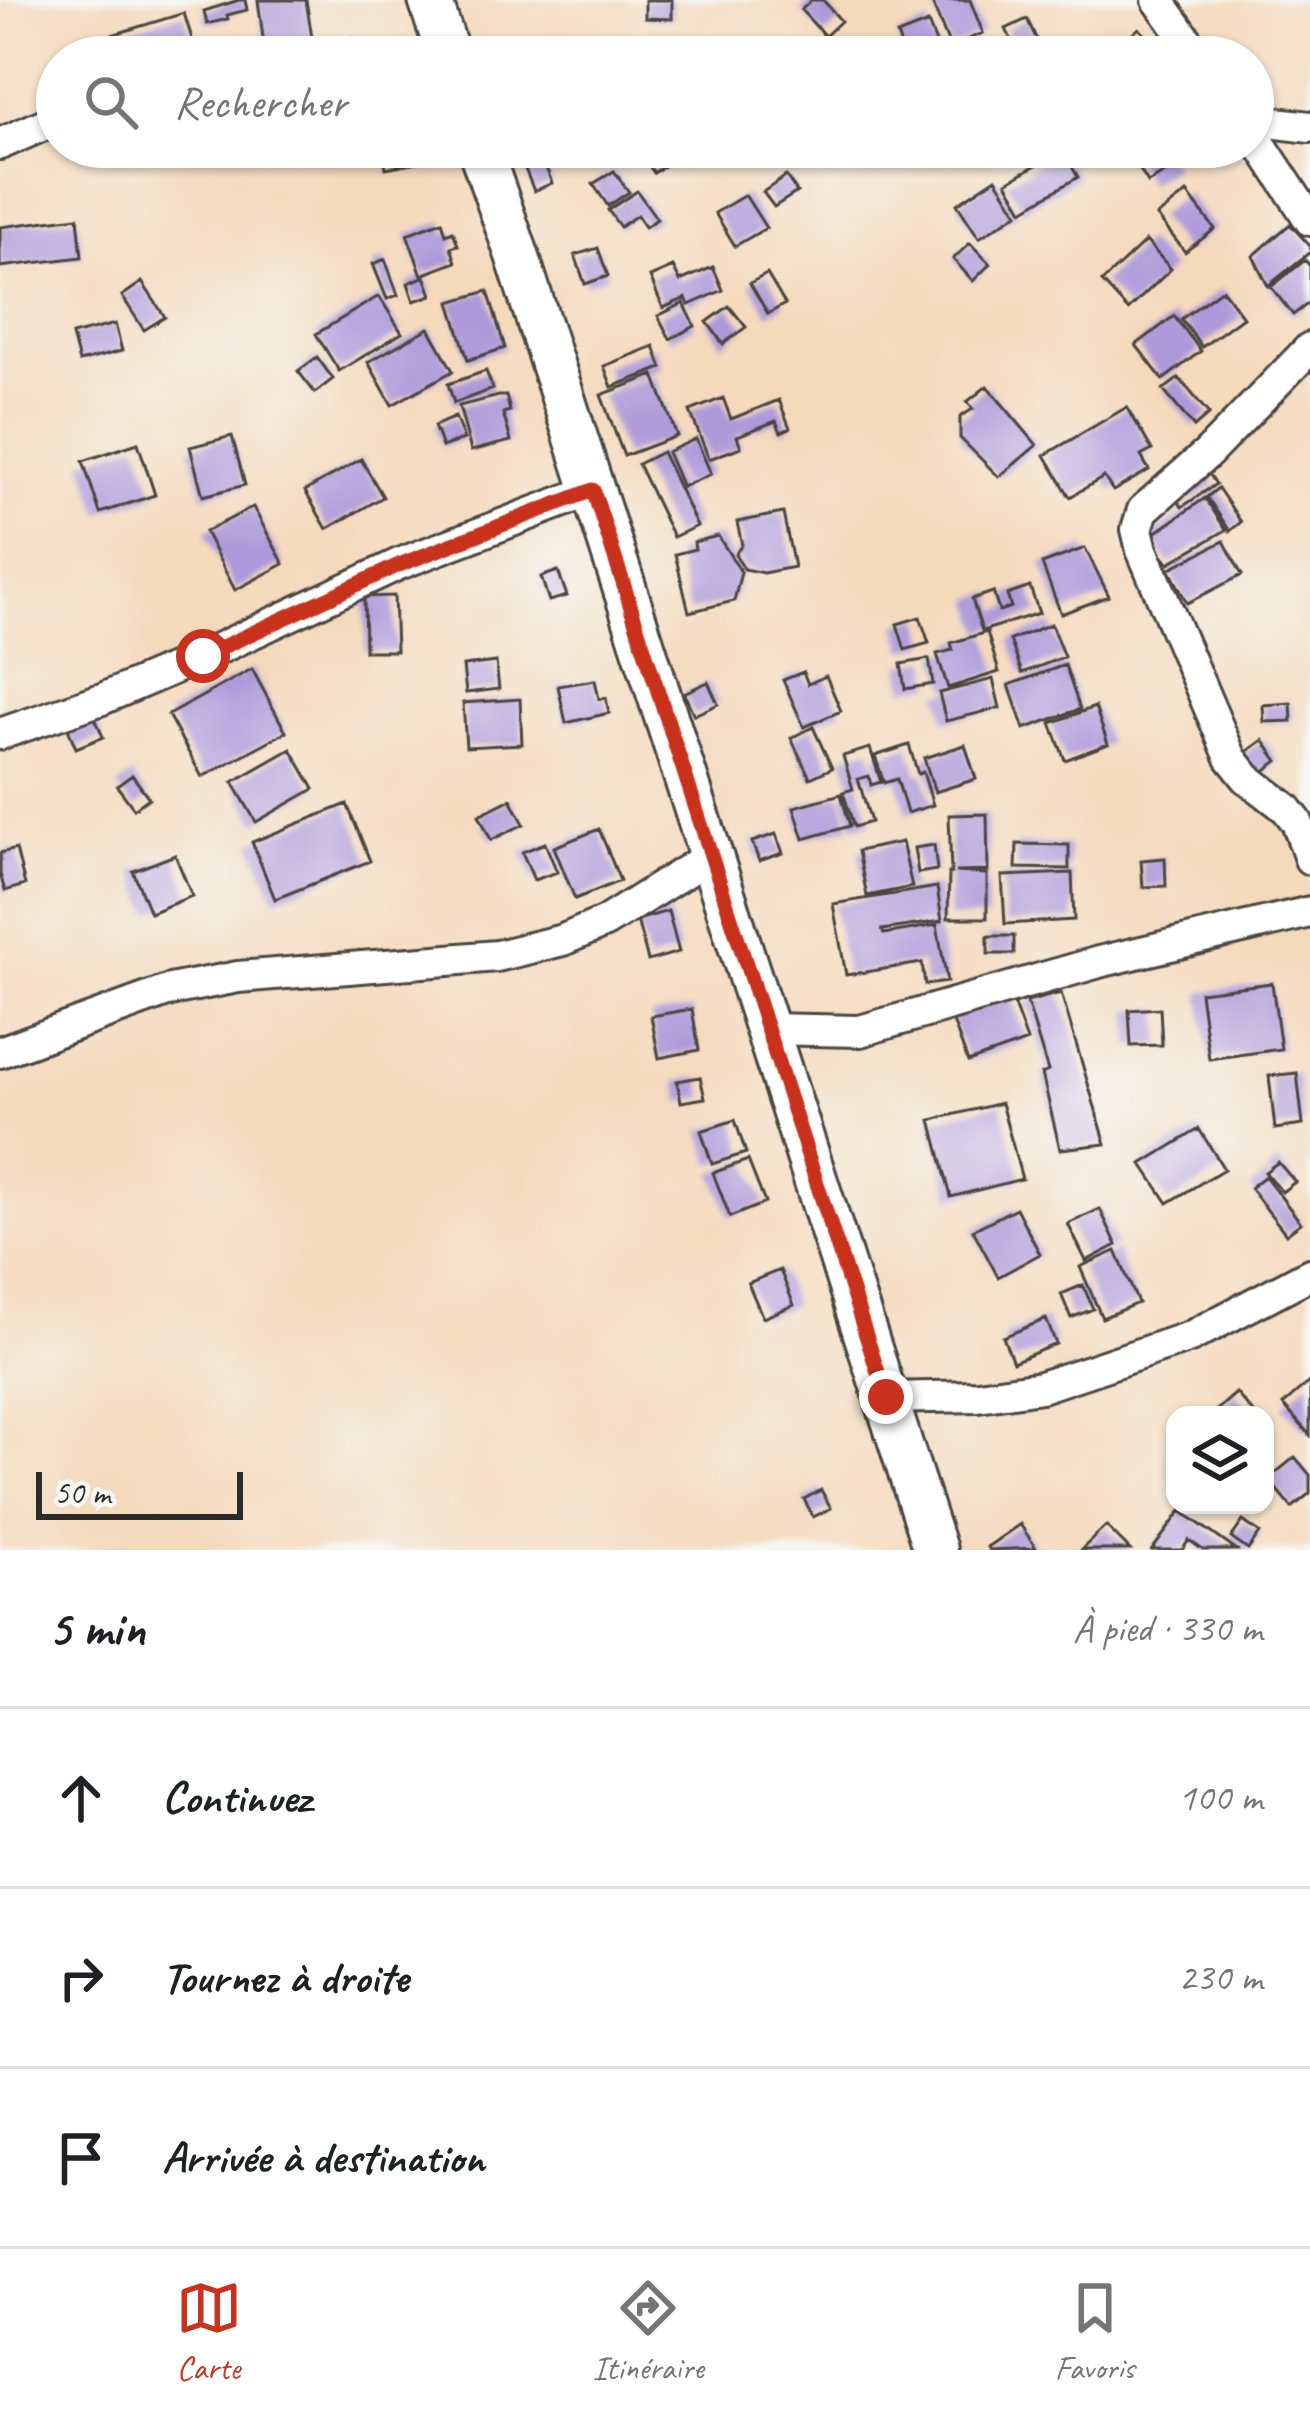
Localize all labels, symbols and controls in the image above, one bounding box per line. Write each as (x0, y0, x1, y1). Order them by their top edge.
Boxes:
search box (36, 36, 1274, 168)
icon: search (78, 69, 144, 135)
text: Rechercher (174, 74, 347, 131)
route start (176, 629, 230, 683)
route end (859, 1370, 913, 1424)
map controls (1166, 1406, 1274, 1514)
button: layers (1166, 1406, 1274, 1514)
scale bar (36, 1466, 243, 1519)
text: 50 m (54, 1472, 110, 1514)
text: 5 min (48, 1596, 145, 1660)
text: À pied · 330 m (1073, 1604, 1262, 1653)
icon: ahead (48, 1765, 114, 1831)
text: Continuez (162, 1769, 311, 1826)
text: 100 m (1178, 1773, 1262, 1822)
icon: right (48, 1945, 114, 2011)
text: Tournez à droite (162, 1949, 408, 2006)
text: 230 m (1178, 1953, 1262, 2002)
icon: arrive (48, 2125, 114, 2191)
text: Arrivée à destination (162, 2129, 485, 2186)
tab: Carte (176, 2275, 242, 2389)
tab: Itinéraire (593, 2275, 704, 2389)
tab: Favoris (1055, 2275, 1134, 2389)

